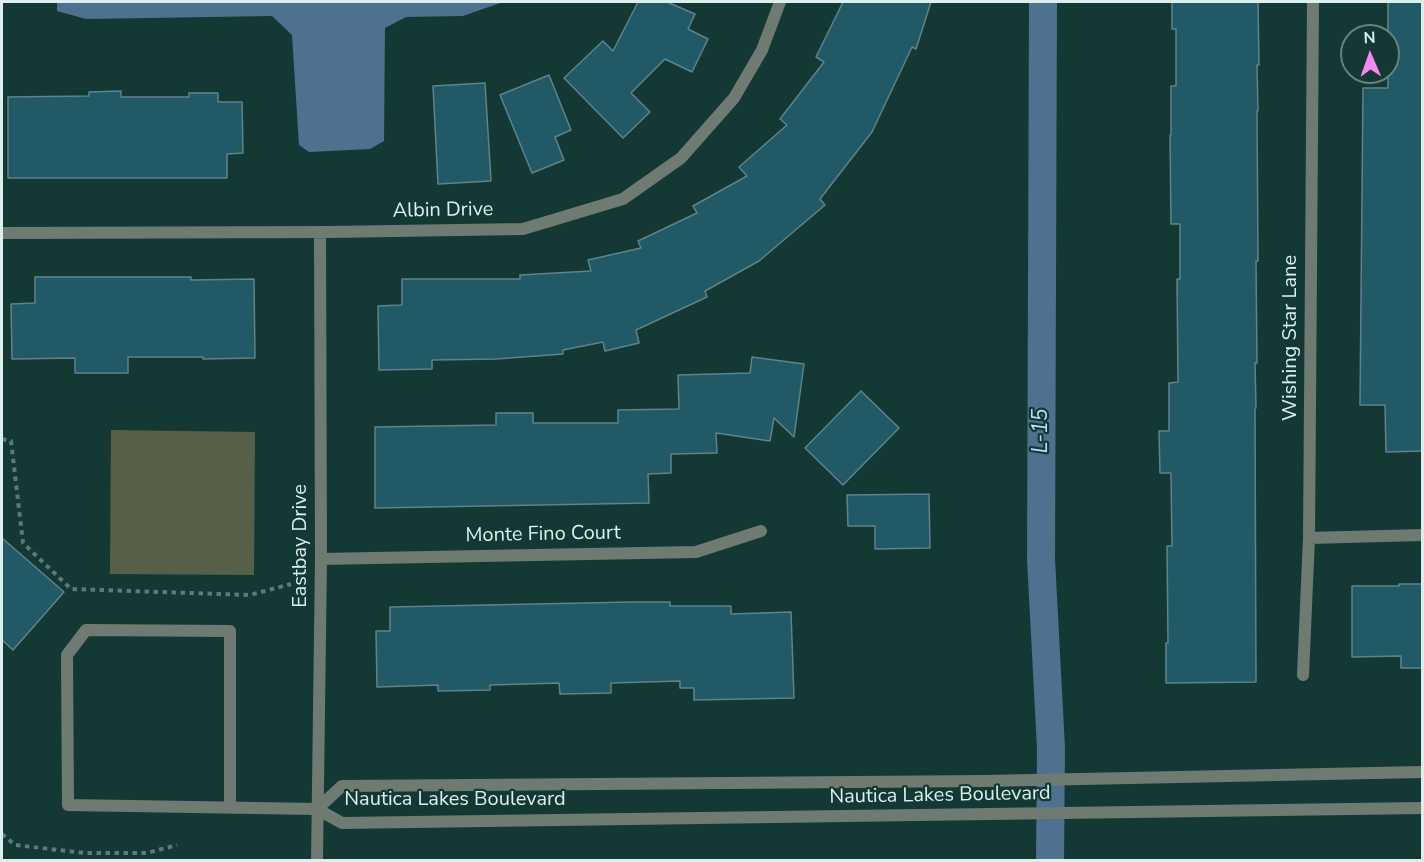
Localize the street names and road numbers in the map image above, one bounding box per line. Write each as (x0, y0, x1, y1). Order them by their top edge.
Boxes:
street label: Albin Drive (392, 198, 494, 224)
street label: Wishing Star Lane (1279, 255, 1303, 421)
street label: Eastbay Drive (289, 484, 313, 608)
street label: Monte Fino Court (465, 522, 621, 548)
street label: Nautica Lakes Boulevard (829, 782, 1051, 810)
street label: Nautica Lakes Boulevard (344, 788, 566, 812)

